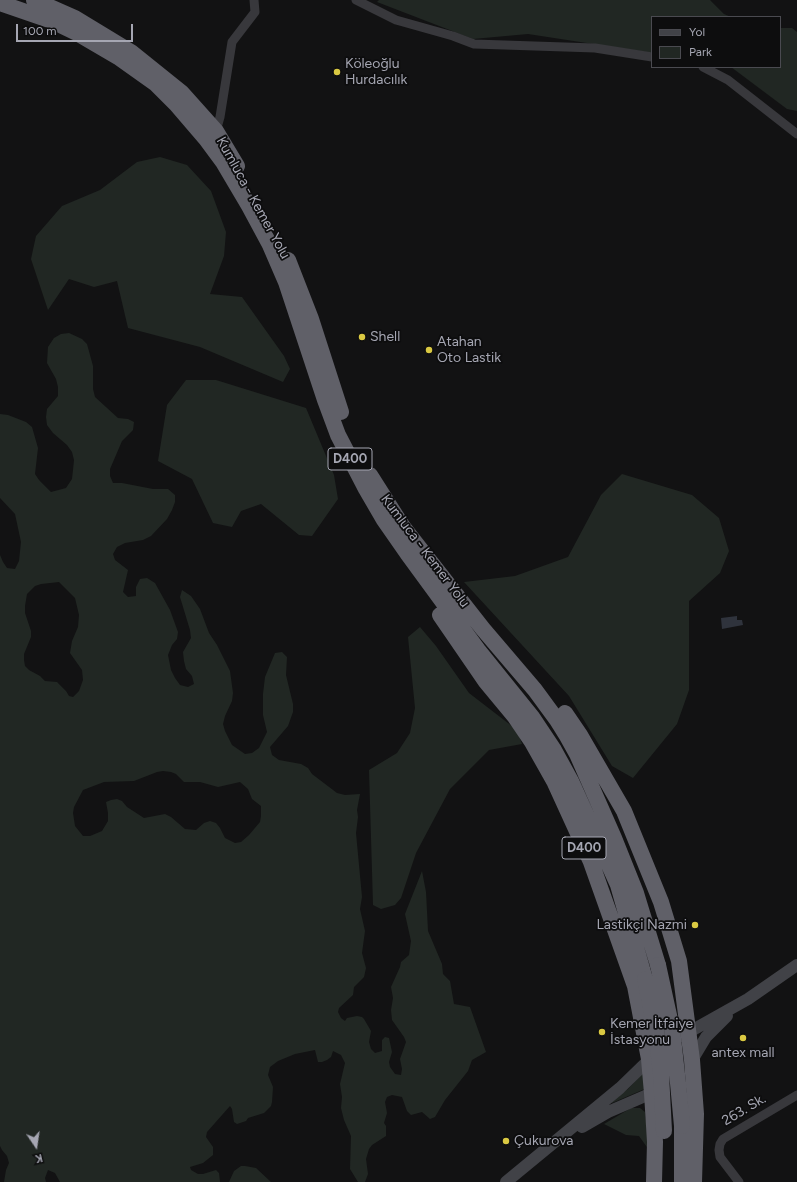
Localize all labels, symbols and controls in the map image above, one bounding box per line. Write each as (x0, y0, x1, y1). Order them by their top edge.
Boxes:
scale bar (18, 16, 135, 42)
legend (651, 16, 781, 68)
text: 100 m (23, 24, 57, 38)
text: Yol (689, 25, 705, 39)
text: Park (689, 45, 712, 59)
place label: Köleoğlu Hurdacılık (345, 56, 407, 88)
marker: Köleoğlu Hurdacılık (332, 67, 342, 77)
street label: Kumluca - Kemer Yolu (212, 134, 294, 262)
place label: Shell (370, 329, 400, 345)
marker: Shell (357, 332, 367, 342)
place label: Atahan Oto Lastik (437, 334, 501, 366)
marker: Atahan Oto Lastik (424, 345, 434, 355)
road number: D400 (328, 448, 372, 470)
street label: Kumluca - Kemer Yolu (377, 491, 473, 611)
road number: D400 (562, 837, 606, 859)
place label: Lastikçi Nazmi (597, 917, 687, 933)
marker: Lastikçi Nazmi (690, 920, 700, 930)
place label: Kemer İtfaiye İstasyonu (610, 1016, 693, 1048)
marker: Kemer İtfaiye İstasyonu (597, 1027, 607, 1037)
marker: antex mall (738, 1033, 748, 1043)
place label: antex mall (711, 1045, 775, 1061)
street label: 263. Sk. (719, 1090, 769, 1130)
north arrow (16, 1126, 56, 1166)
place label: Çukurova (514, 1133, 573, 1149)
marker: Çukurova (501, 1136, 511, 1146)
text: K (34, 1151, 44, 1165)

